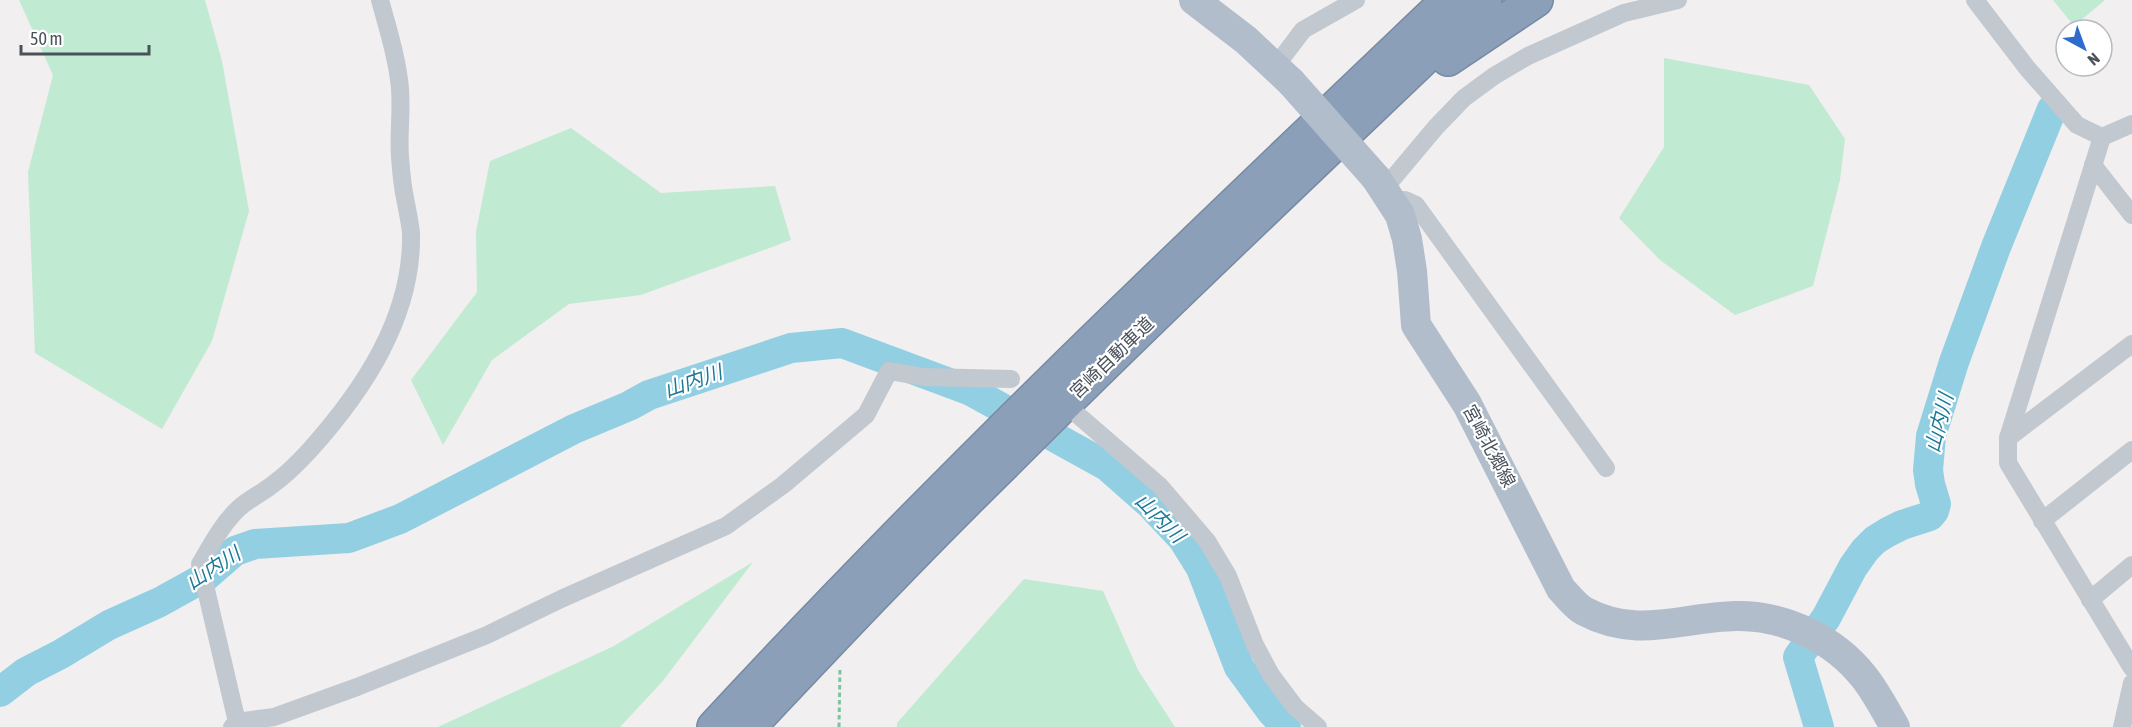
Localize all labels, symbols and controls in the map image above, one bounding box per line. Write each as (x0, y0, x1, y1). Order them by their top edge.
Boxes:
scale bar (21, 18, 148, 56)
north arrow (2054, 18, 2114, 78)
text: 50 m (30, 28, 62, 49)
text: N (2084, 49, 2103, 69)
street label: 宮崎自動車道 (1066, 313, 1158, 403)
water label: 山内川 (661, 359, 727, 401)
water label: 山内川 (1920, 389, 1957, 455)
street label: 宮崎北郷線 (1459, 401, 1520, 490)
water label: 山内川 (1131, 488, 1191, 548)
water label: 山内川 (181, 541, 246, 594)

